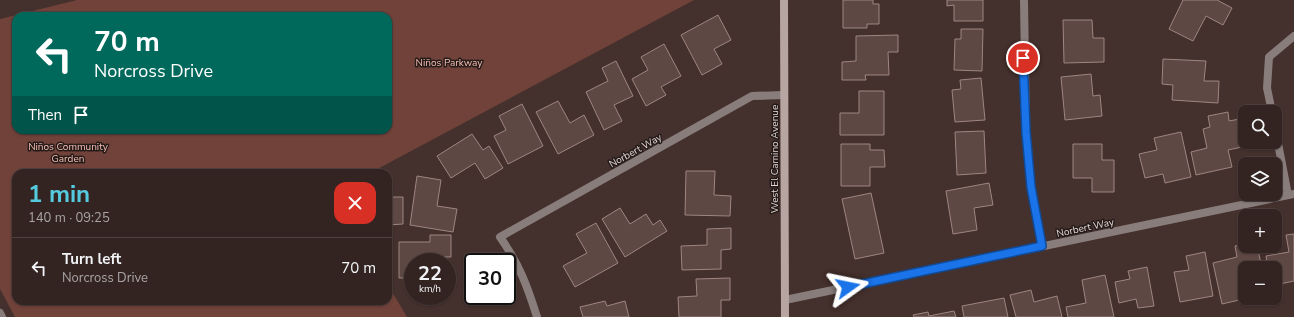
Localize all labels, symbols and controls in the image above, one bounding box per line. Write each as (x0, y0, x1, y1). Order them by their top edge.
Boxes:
text: 70 m (94, 23, 160, 61)
icon: left (28, 28, 80, 80)
pin (1006, 41, 1040, 75)
icon: arrive (1012, 47, 1034, 69)
park label: Niños Parkway (416, 56, 483, 70)
text: Norcross Drive (94, 59, 213, 83)
icon: arrive (70, 104, 92, 126)
text: Then (28, 105, 62, 125)
street label: West El Camino Avenue (768, 105, 782, 213)
map controls (1238, 105, 1282, 305)
button: search (1238, 105, 1282, 149)
street label: Norbert Way (607, 130, 665, 171)
park label: Niños Community Garden (28, 140, 109, 166)
button: layers (1238, 157, 1282, 201)
text: 1 min (28, 178, 90, 210)
button: close (334, 182, 376, 224)
text: 140 m · 09:25 (28, 209, 110, 227)
button: + (1238, 209, 1282, 253)
street label: Norbert Way (1055, 215, 1116, 241)
text: Turn left (62, 249, 121, 269)
speed limit sign: 30 (464, 253, 516, 305)
icon: left (28, 257, 50, 279)
text: 70 m (341, 258, 376, 278)
text: 22 (418, 260, 442, 287)
button: − (1238, 261, 1282, 305)
position arrow (827, 266, 869, 308)
text: Norcross Drive (62, 269, 148, 287)
text: km/h (419, 282, 441, 296)

